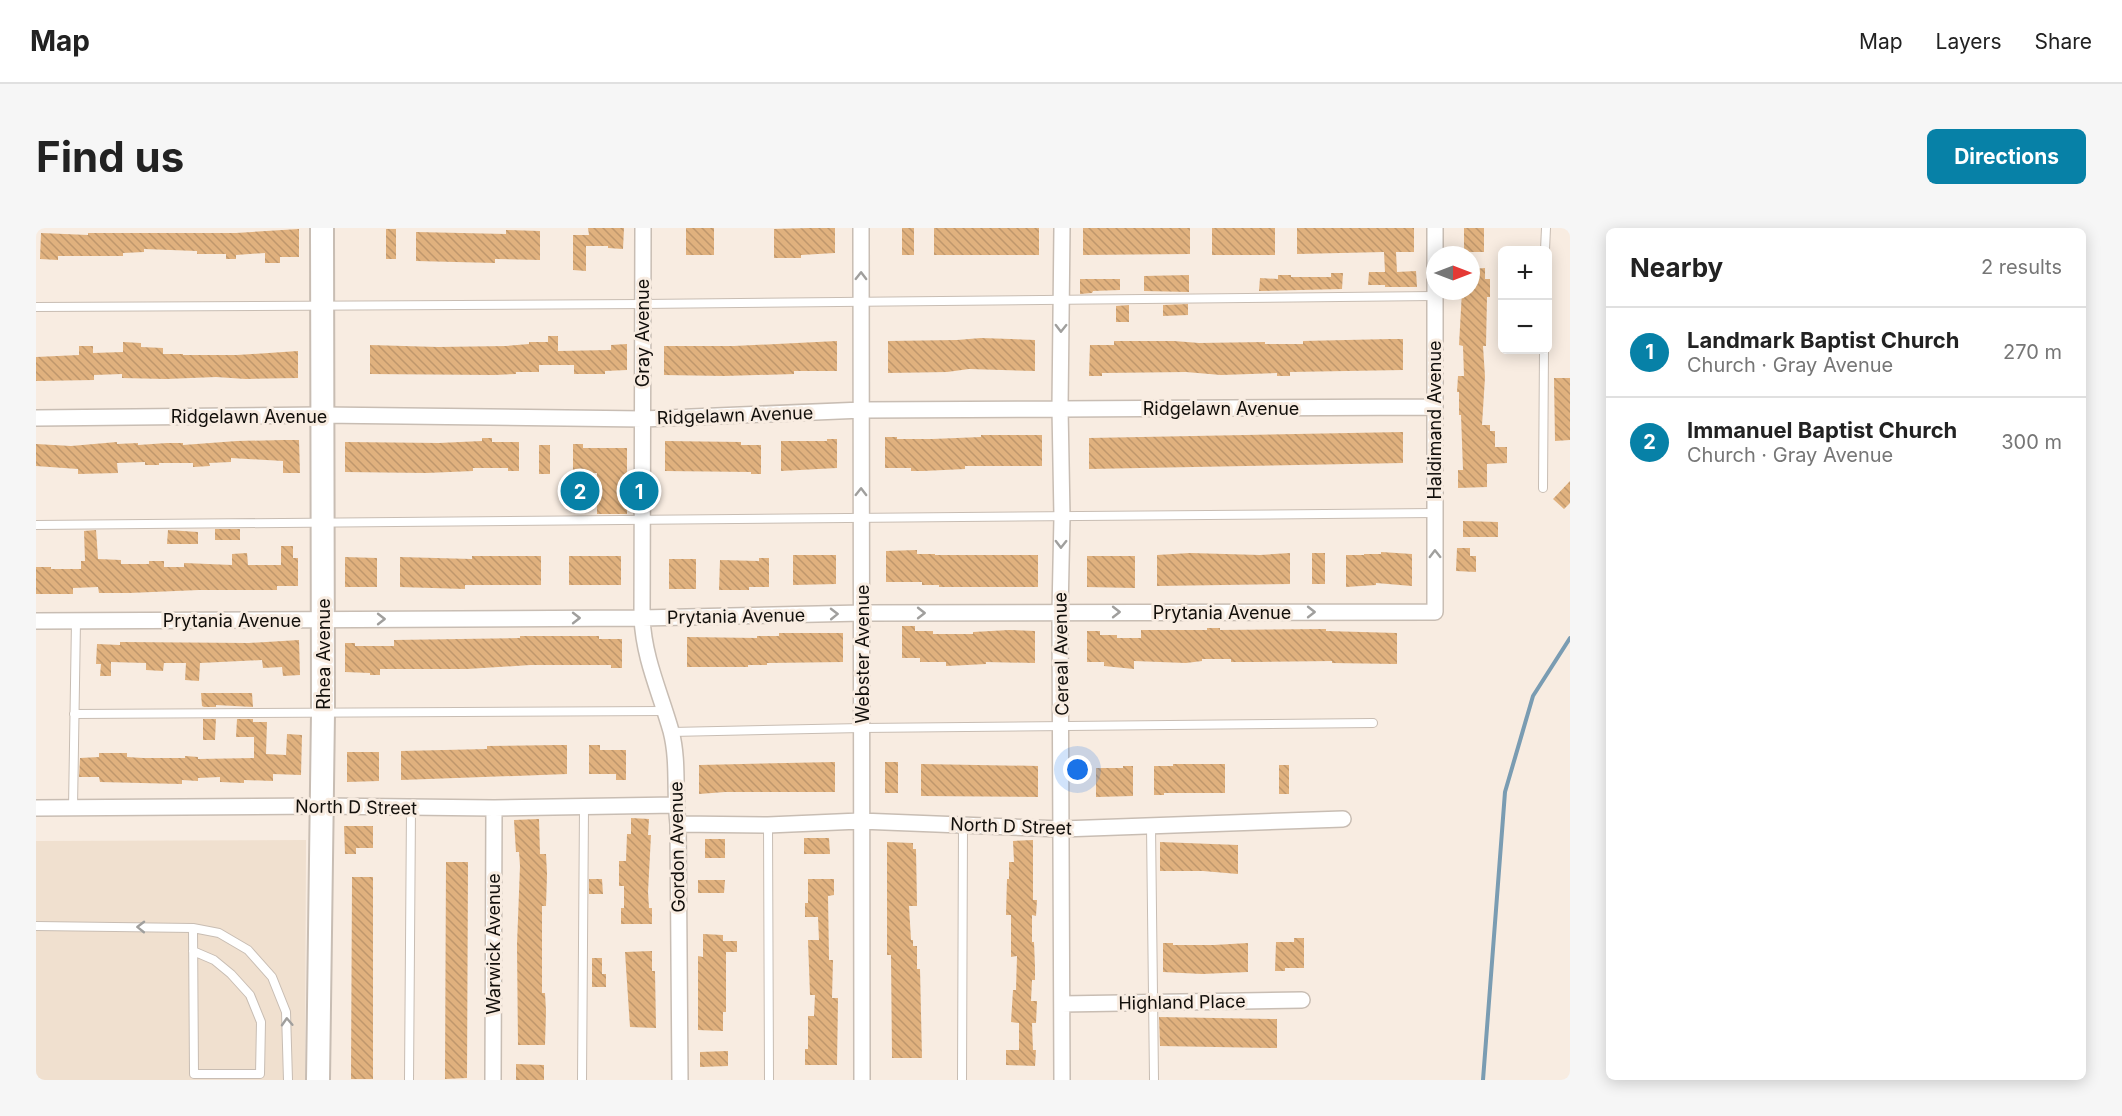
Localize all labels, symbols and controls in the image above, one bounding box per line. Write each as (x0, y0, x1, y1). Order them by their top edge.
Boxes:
text: Map (30, 24, 90, 58)
text: Map (1859, 29, 1903, 54)
text: Layers (1936, 29, 2002, 54)
text: Share (2035, 29, 2092, 54)
button: Directions (1927, 129, 2086, 184)
text: Find us (36, 131, 184, 182)
north arrow (1426, 246, 1480, 300)
map controls (1498, 246, 1552, 354)
button: + (1498, 246, 1552, 300)
text: Nearby (1630, 252, 1723, 283)
text: 2 results (1981, 255, 2062, 279)
one-way arrow (855, 271, 867, 280)
street label: Gray Avenue (632, 279, 653, 387)
button: − (1498, 300, 1552, 354)
one-way arrow (1055, 324, 1067, 333)
text: Landmark Baptist Church (1687, 327, 1959, 353)
street label: Haldimand Avenue (1424, 340, 1445, 500)
text: 1 (1645, 340, 1654, 364)
text: 270 m (2003, 340, 2062, 364)
text: Church · Gray Avenue (1687, 353, 1893, 377)
street label: Ridgelawn Avenue (1143, 398, 1299, 419)
street label: Ridgelawn Avenue (656, 402, 814, 428)
street label: Ridgelawn Avenue (171, 406, 327, 427)
text: Immanuel Baptist Church (1687, 417, 1957, 443)
text: 2 (1643, 430, 1656, 454)
text: 300 m (2001, 430, 2062, 454)
text: Church · Gray Avenue (1687, 443, 1893, 467)
pin: 2 (560, 468, 600, 514)
pin: 1 (620, 468, 658, 514)
one-way arrow (855, 487, 868, 496)
one-way arrow (1055, 540, 1068, 549)
one-way arrow (1429, 549, 1441, 558)
street label: Webster Avenue (852, 584, 873, 724)
street label: Cereal Avenue (1049, 592, 1073, 716)
street label: Rhea Avenue (313, 598, 334, 710)
street label: Prytania Avenue (1153, 602, 1291, 623)
street label: Prytania Avenue (667, 604, 805, 628)
one-way arrow (1111, 606, 1120, 618)
one-way arrow (1306, 606, 1315, 618)
one-way arrow (916, 607, 925, 619)
one-way arrow (830, 608, 839, 620)
street label: Prytania Avenue (163, 610, 301, 631)
one-way arrow (572, 612, 581, 624)
one-way arrow (377, 613, 386, 625)
your location (1063, 755, 1092, 784)
street label: Gordon Avenue (665, 781, 689, 913)
street label: North D Street (295, 795, 417, 819)
street label: North D Street (950, 813, 1072, 839)
street label: Warwick Avenue (483, 873, 504, 1015)
one-way arrow (137, 921, 146, 933)
street label: Highland Place (1118, 990, 1246, 1014)
one-way arrow (280, 1017, 293, 1026)

